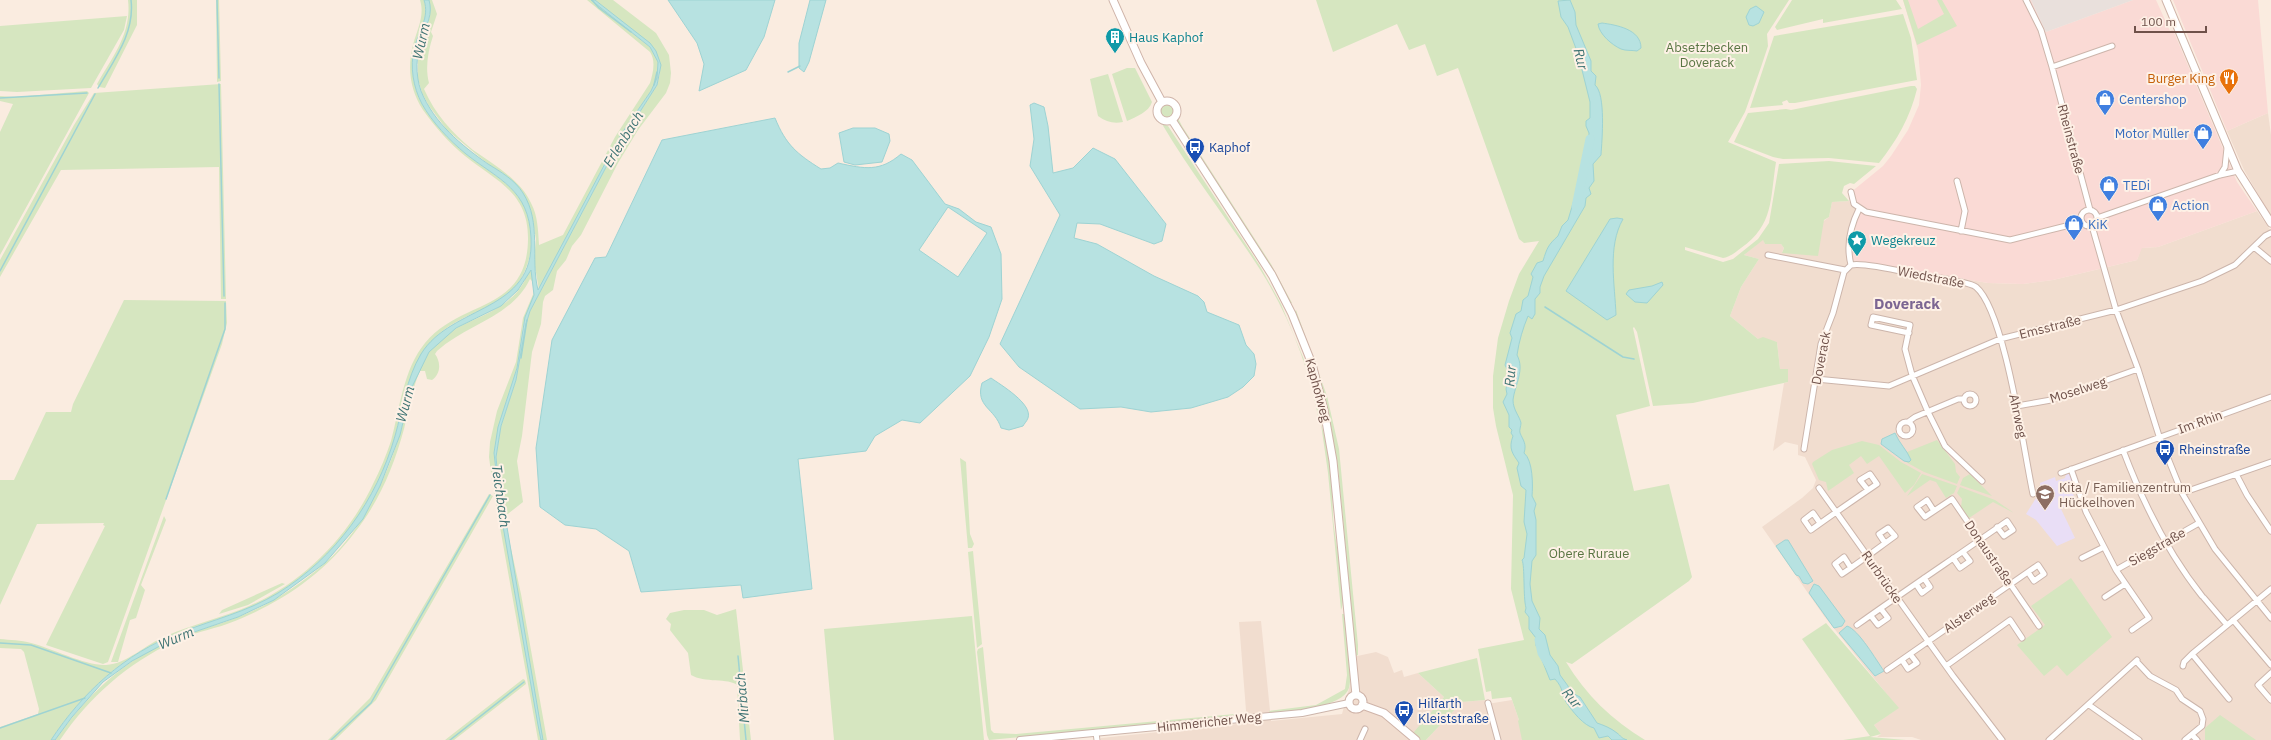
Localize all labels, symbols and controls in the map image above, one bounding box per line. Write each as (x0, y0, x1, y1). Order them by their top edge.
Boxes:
scale bar (2135, 8, 2206, 34)
text: 100 m (2141, 14, 2176, 29)
water label: Wurm (408, 21, 434, 61)
building icon: Haus Kaphof (1104, 26, 1126, 54)
place label: Haus Kaphof (1129, 29, 1203, 46)
park label: Absetzbecken Doverack (1666, 39, 1748, 71)
water label: Rur (1570, 46, 1593, 72)
restaurant icon: Burger King (2218, 67, 2240, 95)
place label: Burger King (2147, 70, 2215, 87)
shop icon: Centershop (2094, 88, 2116, 116)
place label: Centershop (2119, 91, 2187, 108)
street label: Rheinstraße (2054, 102, 2088, 176)
water label: Erlenbach (599, 108, 647, 170)
shop icon: Motor Müller (2192, 122, 2214, 150)
place label: Motor Müller (2115, 125, 2189, 142)
bus stop icon: Kaphof (1184, 136, 1206, 164)
place label: Kaphof (1209, 139, 1250, 156)
shop icon: TEDi (2098, 174, 2120, 202)
place label: TEDi (2123, 177, 2150, 194)
shop icon: Action (2147, 194, 2169, 222)
place label: Action (2172, 197, 2209, 214)
shop icon: KiK (2063, 213, 2085, 241)
place label: KiK (2088, 216, 2108, 233)
place icon: Wegekreuz (1846, 229, 1868, 257)
place label: Wegekreuz (1871, 232, 1936, 249)
street label: Wiedstraße (1896, 262, 1966, 292)
district label: Doverack (1874, 294, 1940, 313)
street label: Emsstraße (2017, 311, 2083, 343)
street label: Doverack (1807, 330, 1835, 386)
street label: Kaphofweg (1301, 356, 1335, 424)
water label: Rur (1500, 364, 1520, 387)
street label: Moselweg (2047, 373, 2109, 407)
water label: Wurm (392, 384, 418, 424)
street label: Ahrweg (2005, 392, 2031, 440)
street label: Im Rhin (2175, 406, 2225, 438)
bus stop icon: Rheinstraße (2154, 438, 2176, 466)
place label: Rheinstraße (2179, 441, 2250, 458)
water label: Teichbach (488, 463, 514, 529)
place label: Kita / Familienzentrum Hückelhoven (2059, 479, 2191, 511)
school or university icon: Kita / Familienzentrum Hückelhoven (2034, 483, 2056, 511)
street label: Donaustraße (1961, 517, 2017, 589)
street label: Siegstraße (2126, 524, 2188, 570)
park label: Obere Ruraue (1549, 545, 1629, 562)
street label: Rurbrücke (1858, 547, 1906, 607)
street label: Alsterweg (1940, 589, 1998, 637)
water label: Wurm (156, 622, 197, 653)
water label: Mirbach (731, 672, 753, 724)
water label: Rur (1558, 684, 1586, 713)
place label: Hilfarth Kleiststraße (1418, 695, 1489, 727)
bus stop icon: Hilfarth Kleiststraße (1393, 699, 1415, 727)
street label: Himmericher Weg (1156, 708, 1262, 736)

